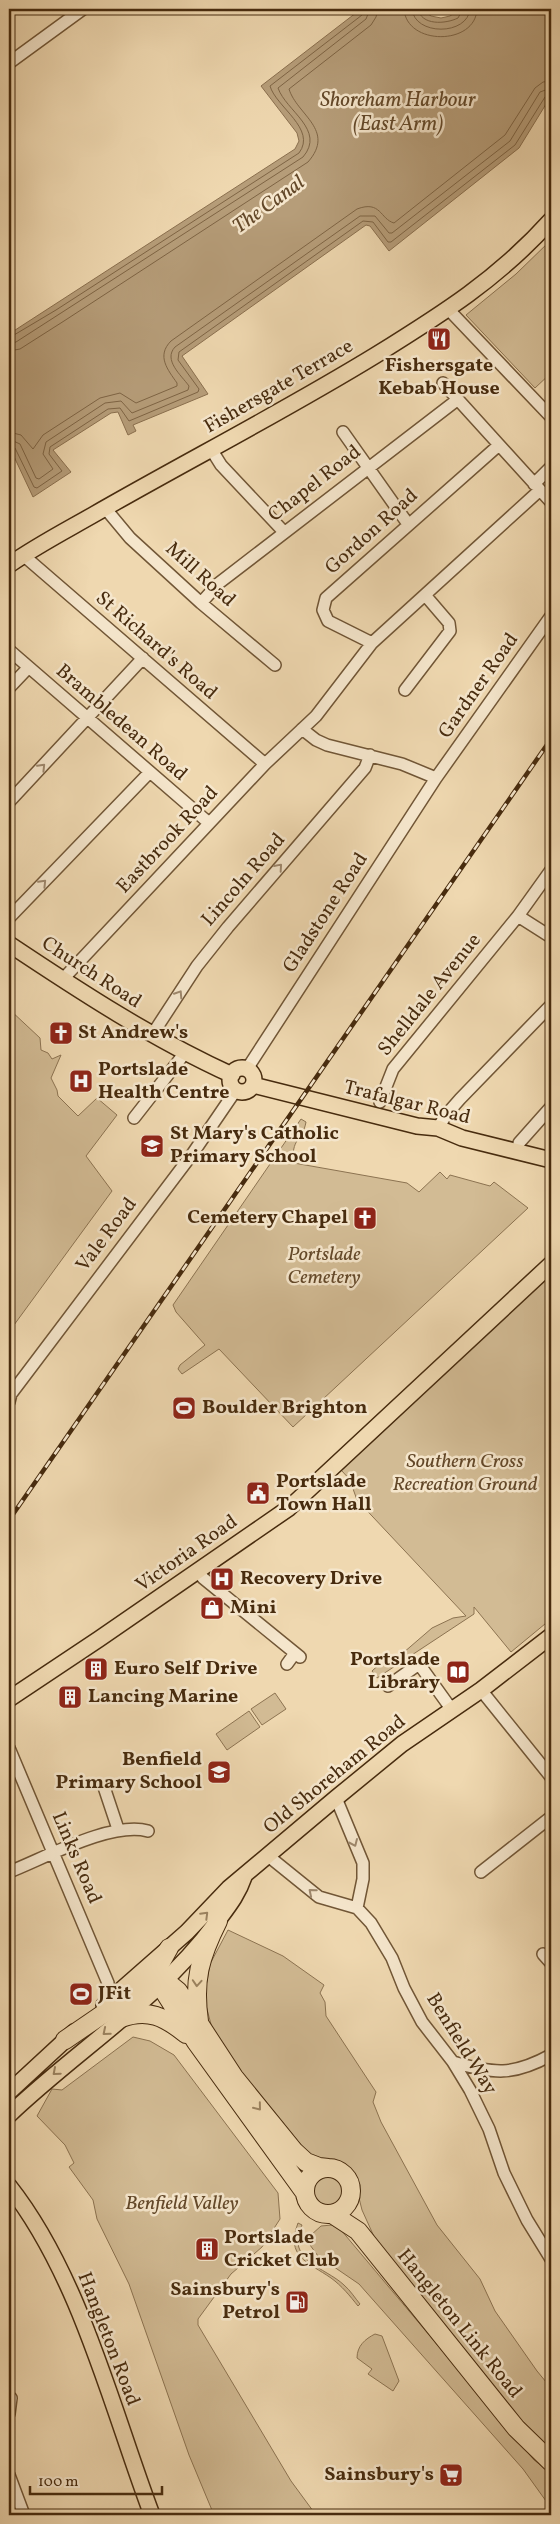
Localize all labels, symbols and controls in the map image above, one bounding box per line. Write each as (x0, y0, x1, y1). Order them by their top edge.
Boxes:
water label: Shoreham Harbour (East Arm) (320, 86, 476, 139)
water label: The Canal (227, 169, 311, 241)
restaurant icon: Fishersgate Kebab House (426, 326, 452, 352)
street label: Fishersgate Terrace (199, 333, 359, 441)
place label: Fishersgate Kebab House (378, 352, 500, 403)
street label: Chapel Road (263, 439, 367, 529)
street label: Gordon Road (319, 483, 425, 581)
street label: Mill Road (159, 536, 241, 614)
street label: St Richard's Road (89, 585, 223, 707)
street label: Gardner Road (432, 628, 526, 744)
street label: Brambledean Road (49, 658, 193, 788)
one-way arrow (36, 763, 45, 772)
street label: Eastbrook Road (111, 780, 225, 900)
street label: Lincoln Road (196, 827, 292, 933)
street label: Gladstone Road (277, 847, 375, 979)
one-way arrow (274, 864, 283, 873)
one-way arrow (37, 880, 46, 889)
street label: Shelldale Avenue (372, 928, 488, 1062)
street label: Church Road (35, 930, 147, 1016)
one-way arrow (172, 991, 182, 1000)
place label: St Andrew's (78, 1019, 188, 1047)
church icon: St Andrew's (48, 1020, 74, 1046)
place label: Portslade Health Centre (98, 1056, 229, 1107)
hospital icon: Portslade Health Centre (68, 1068, 94, 1094)
street label: Trafalgar Road (341, 1074, 473, 1132)
place label: St Mary's Catholic Primary School (170, 1120, 339, 1171)
school or university icon: St Mary's Catholic Primary School (139, 1133, 165, 1159)
street label: Vale Road (70, 1192, 144, 1278)
place label: Cemetery Chapel (187, 1204, 348, 1232)
church icon: Cemetery Chapel (352, 1205, 378, 1231)
park label: Portslade Cemetery (287, 1241, 361, 1292)
place label: Boulder Brighton (202, 1394, 368, 1422)
sports icon: Boulder Brighton (171, 1395, 197, 1421)
park label: Southern Cross Recreation Ground (392, 1448, 538, 1499)
place label: Portslade Town Hall (276, 1468, 372, 1519)
public building icon: Portslade Town Hall (245, 1480, 271, 1506)
street label: Victoria Road (130, 1508, 244, 1600)
place label: Recovery Drive (240, 1565, 382, 1593)
hospital icon: Recovery Drive (209, 1566, 235, 1592)
place label: Mini (230, 1594, 277, 1622)
shop icon: Mini (199, 1595, 225, 1621)
place label: Portslade Library (350, 1646, 440, 1697)
place label: Euro Self Drive (114, 1655, 258, 1683)
building icon: Euro Self Drive (83, 1656, 109, 1682)
library icon: Portslade Library (445, 1659, 471, 1685)
place label: Lancing Marine (88, 1683, 238, 1711)
building icon: Lancing Marine (57, 1684, 83, 1710)
street label: Old Shoreham Road (258, 1709, 412, 1841)
place label: Benfield Primary School (55, 1746, 202, 1797)
school or university icon: Benfield Primary School (206, 1759, 232, 1785)
street label: Links Road (44, 1808, 108, 1908)
one-way arrow (348, 1838, 359, 1847)
one-way arrow (309, 1889, 318, 1897)
one-way arrow (199, 1912, 208, 1921)
one-way arrow (192, 1979, 203, 1987)
place label: JFit (97, 1980, 131, 2008)
sports icon: JFit (68, 1981, 94, 2007)
street label: Benfield Way (419, 1988, 504, 2101)
one-way arrow (102, 2026, 111, 2035)
one-way arrow (53, 2066, 62, 2074)
one-way arrow (253, 2101, 261, 2110)
park label: Benfield Valley (125, 2190, 239, 2218)
place label: Portslade Cricket Club (224, 2224, 340, 2275)
building icon: Portslade Cricket Club (194, 2236, 220, 2262)
street label: Hangleton Link Road (390, 2243, 528, 2405)
street label: Hangleton Road (70, 2268, 146, 2410)
place label: Sainsbury's Petrol (170, 2276, 280, 2327)
fuel station icon: Sainsbury's Petrol (284, 2289, 310, 2315)
place label: Sainsbury's (324, 2461, 434, 2489)
supermarket icon: Sainsbury's (438, 2462, 464, 2488)
scale bar (30, 2464, 162, 2496)
text: 100 m (38, 2472, 78, 2493)

